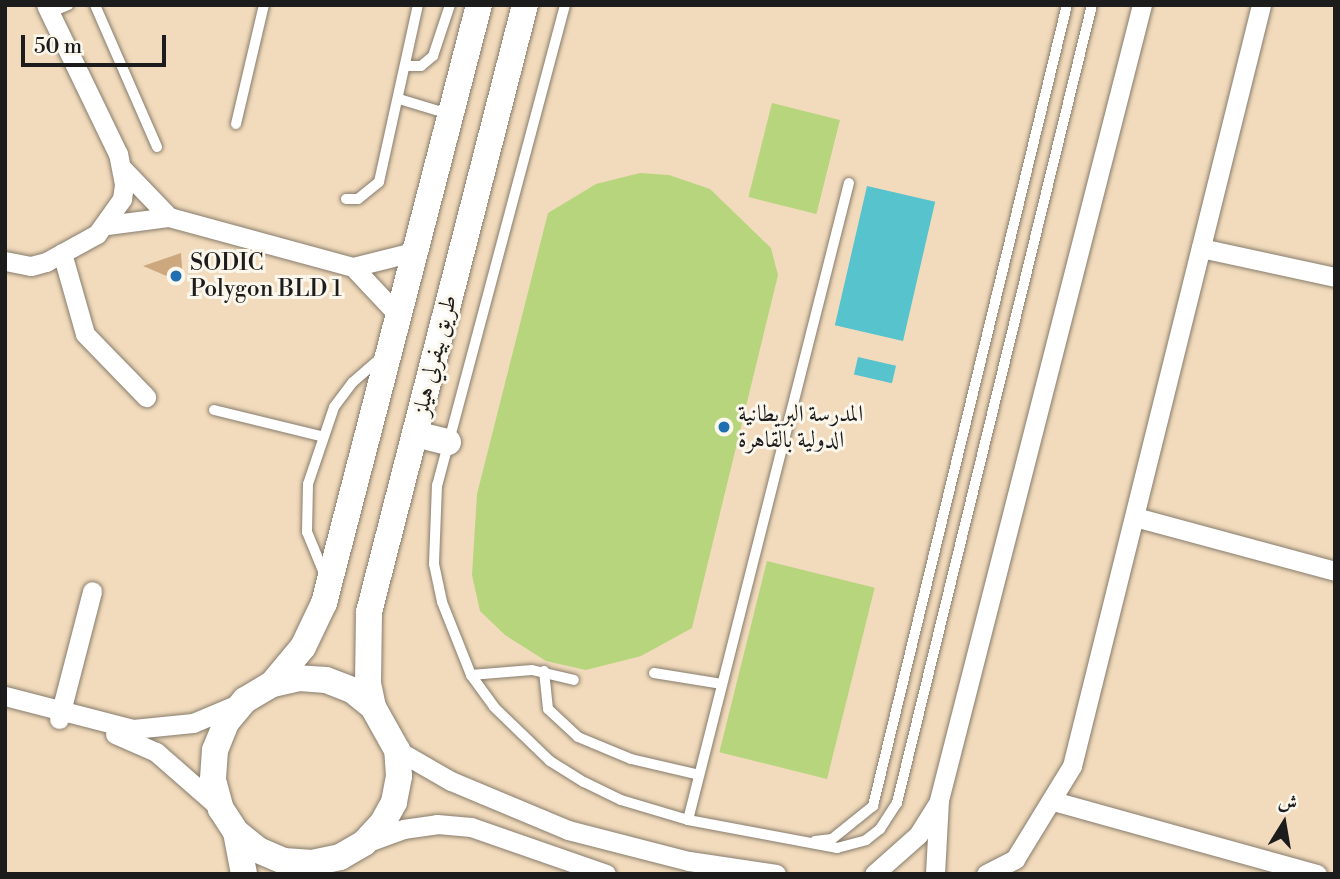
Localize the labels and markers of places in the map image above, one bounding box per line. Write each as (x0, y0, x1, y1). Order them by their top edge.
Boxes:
place label: SODIC Polygon BLD 1 (190, 249, 342, 303)
marker: SODIC Polygon BLD 1 (168, 268, 184, 284)
place label: المدرسة البريطانية الدولية بالقاهرة (738, 400, 863, 454)
marker: المدرسة البريطانية الدولية بالقاهرة (716, 419, 732, 435)

